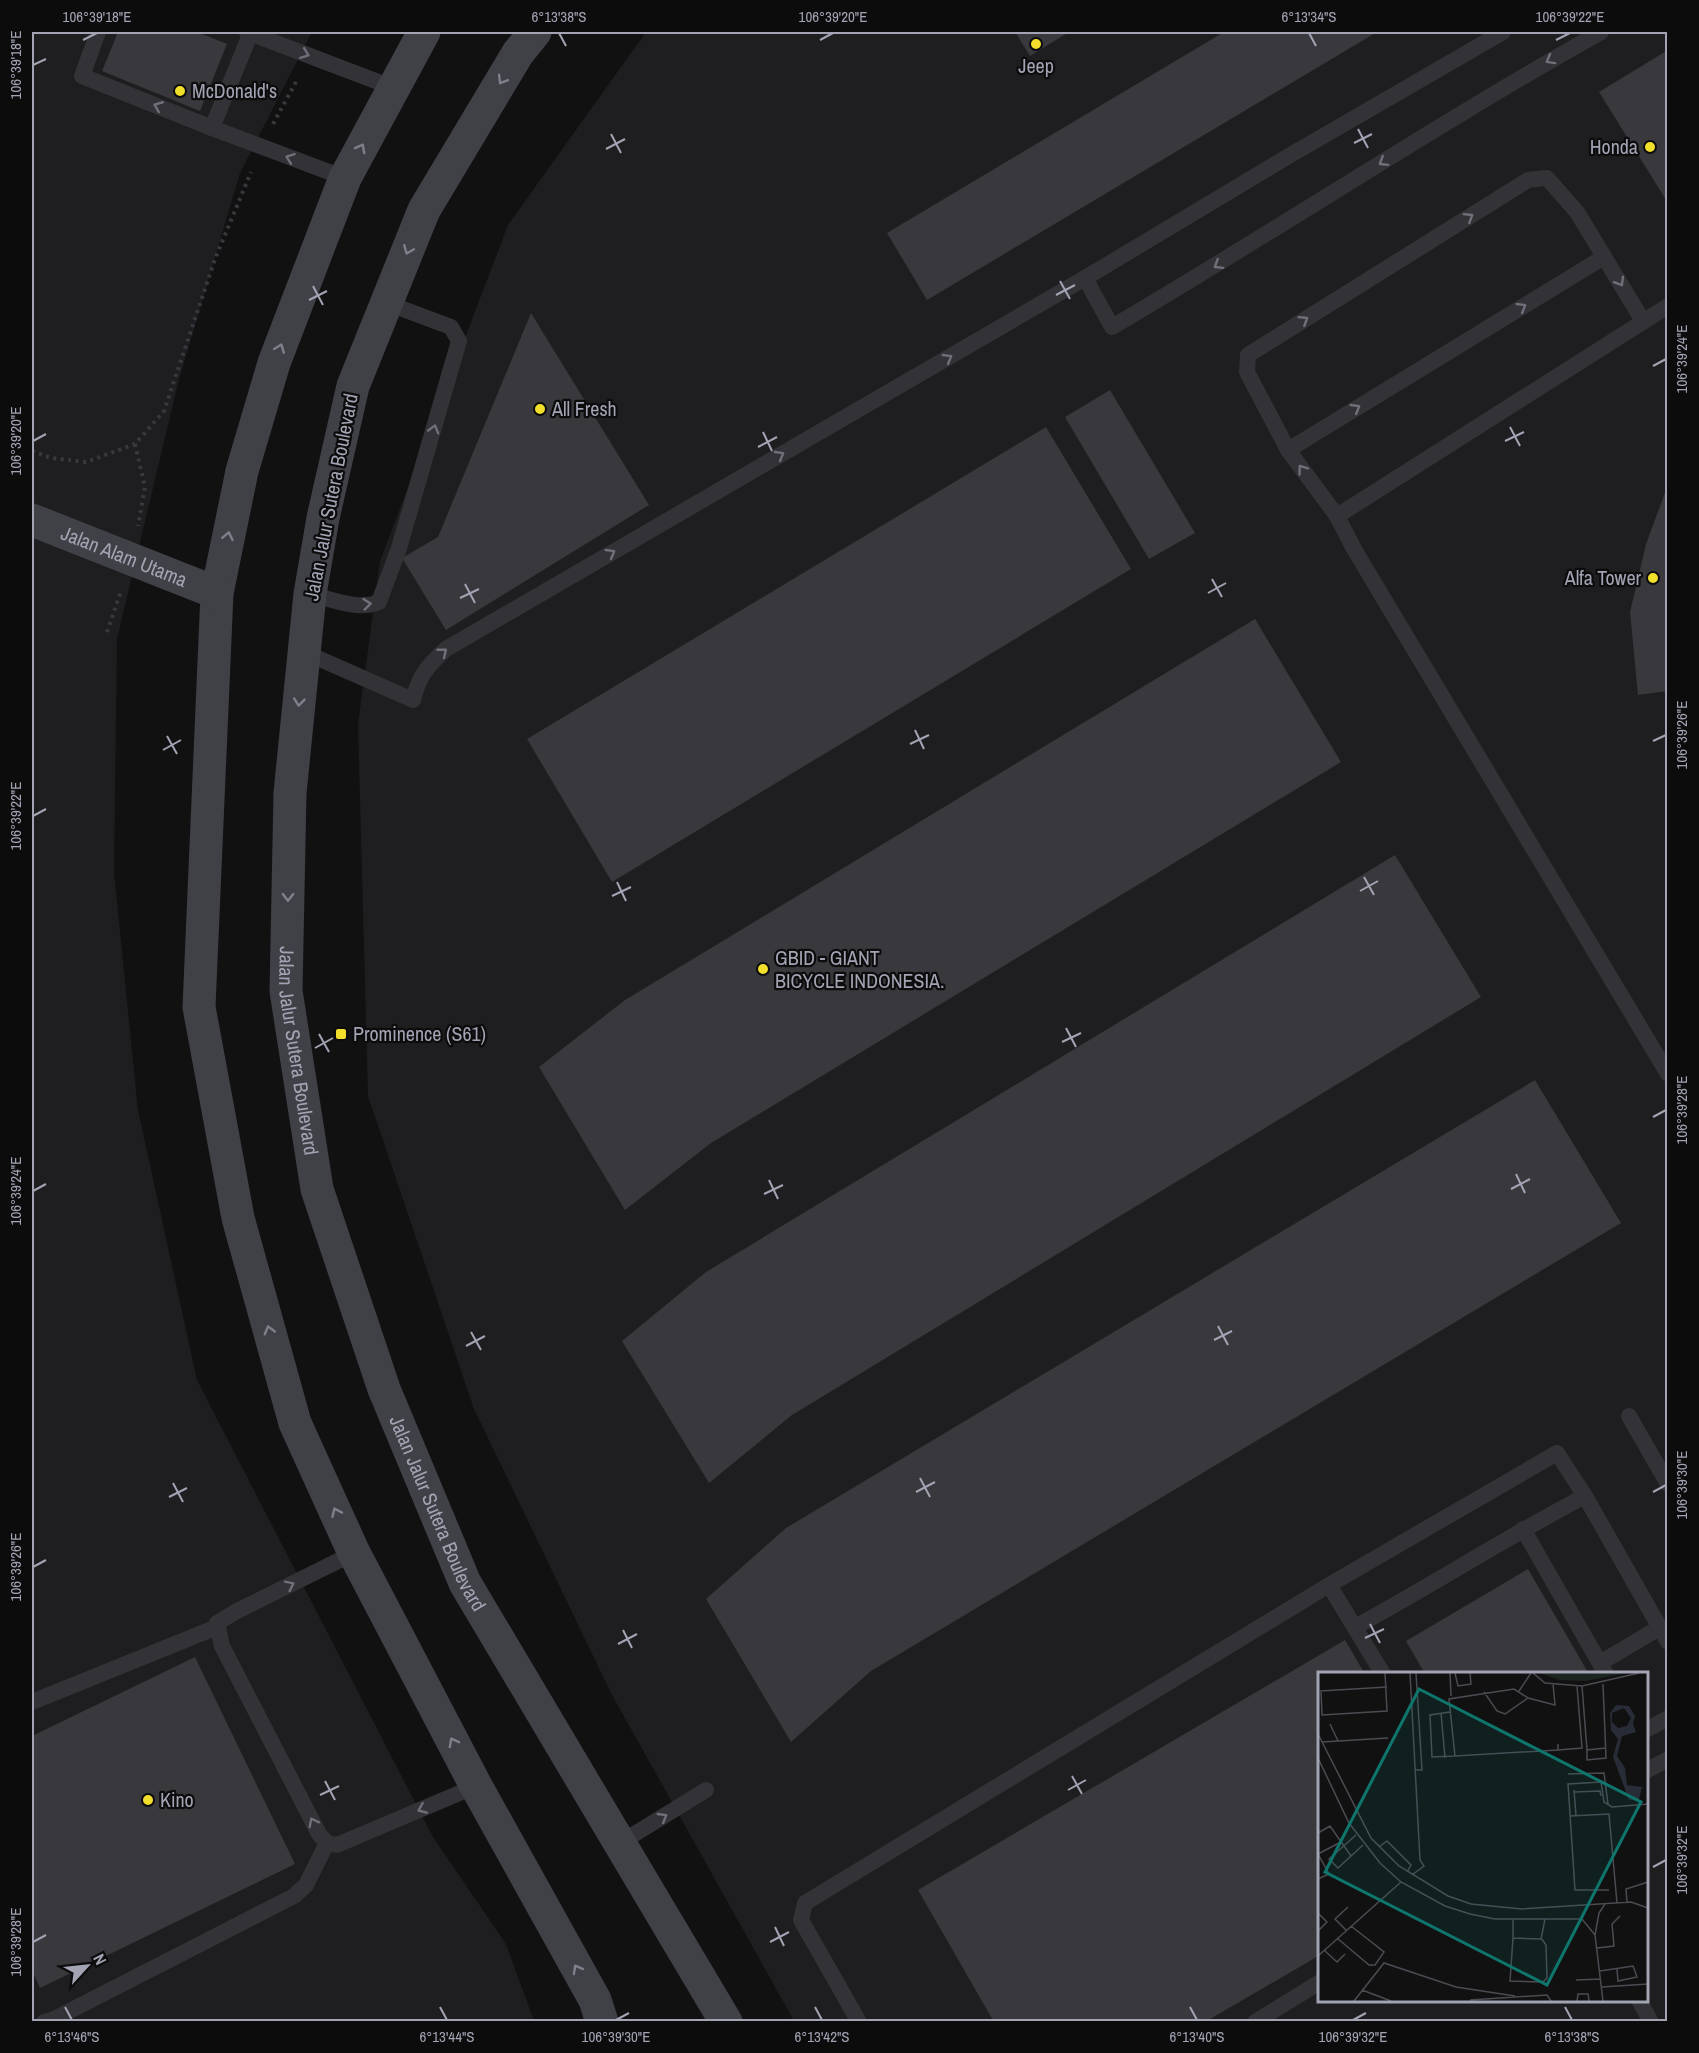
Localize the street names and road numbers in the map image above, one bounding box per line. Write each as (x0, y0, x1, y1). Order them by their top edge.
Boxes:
street label: Jalan Jalur Sutera Boulevard (297, 391, 364, 603)
street label: Jalan Alam Utama (57, 519, 191, 593)
street label: Jalan Jalur Sutera Boulevard (273, 946, 326, 1157)
street label: Jalan Jalur Sutera Boulevard (384, 1411, 493, 1616)

